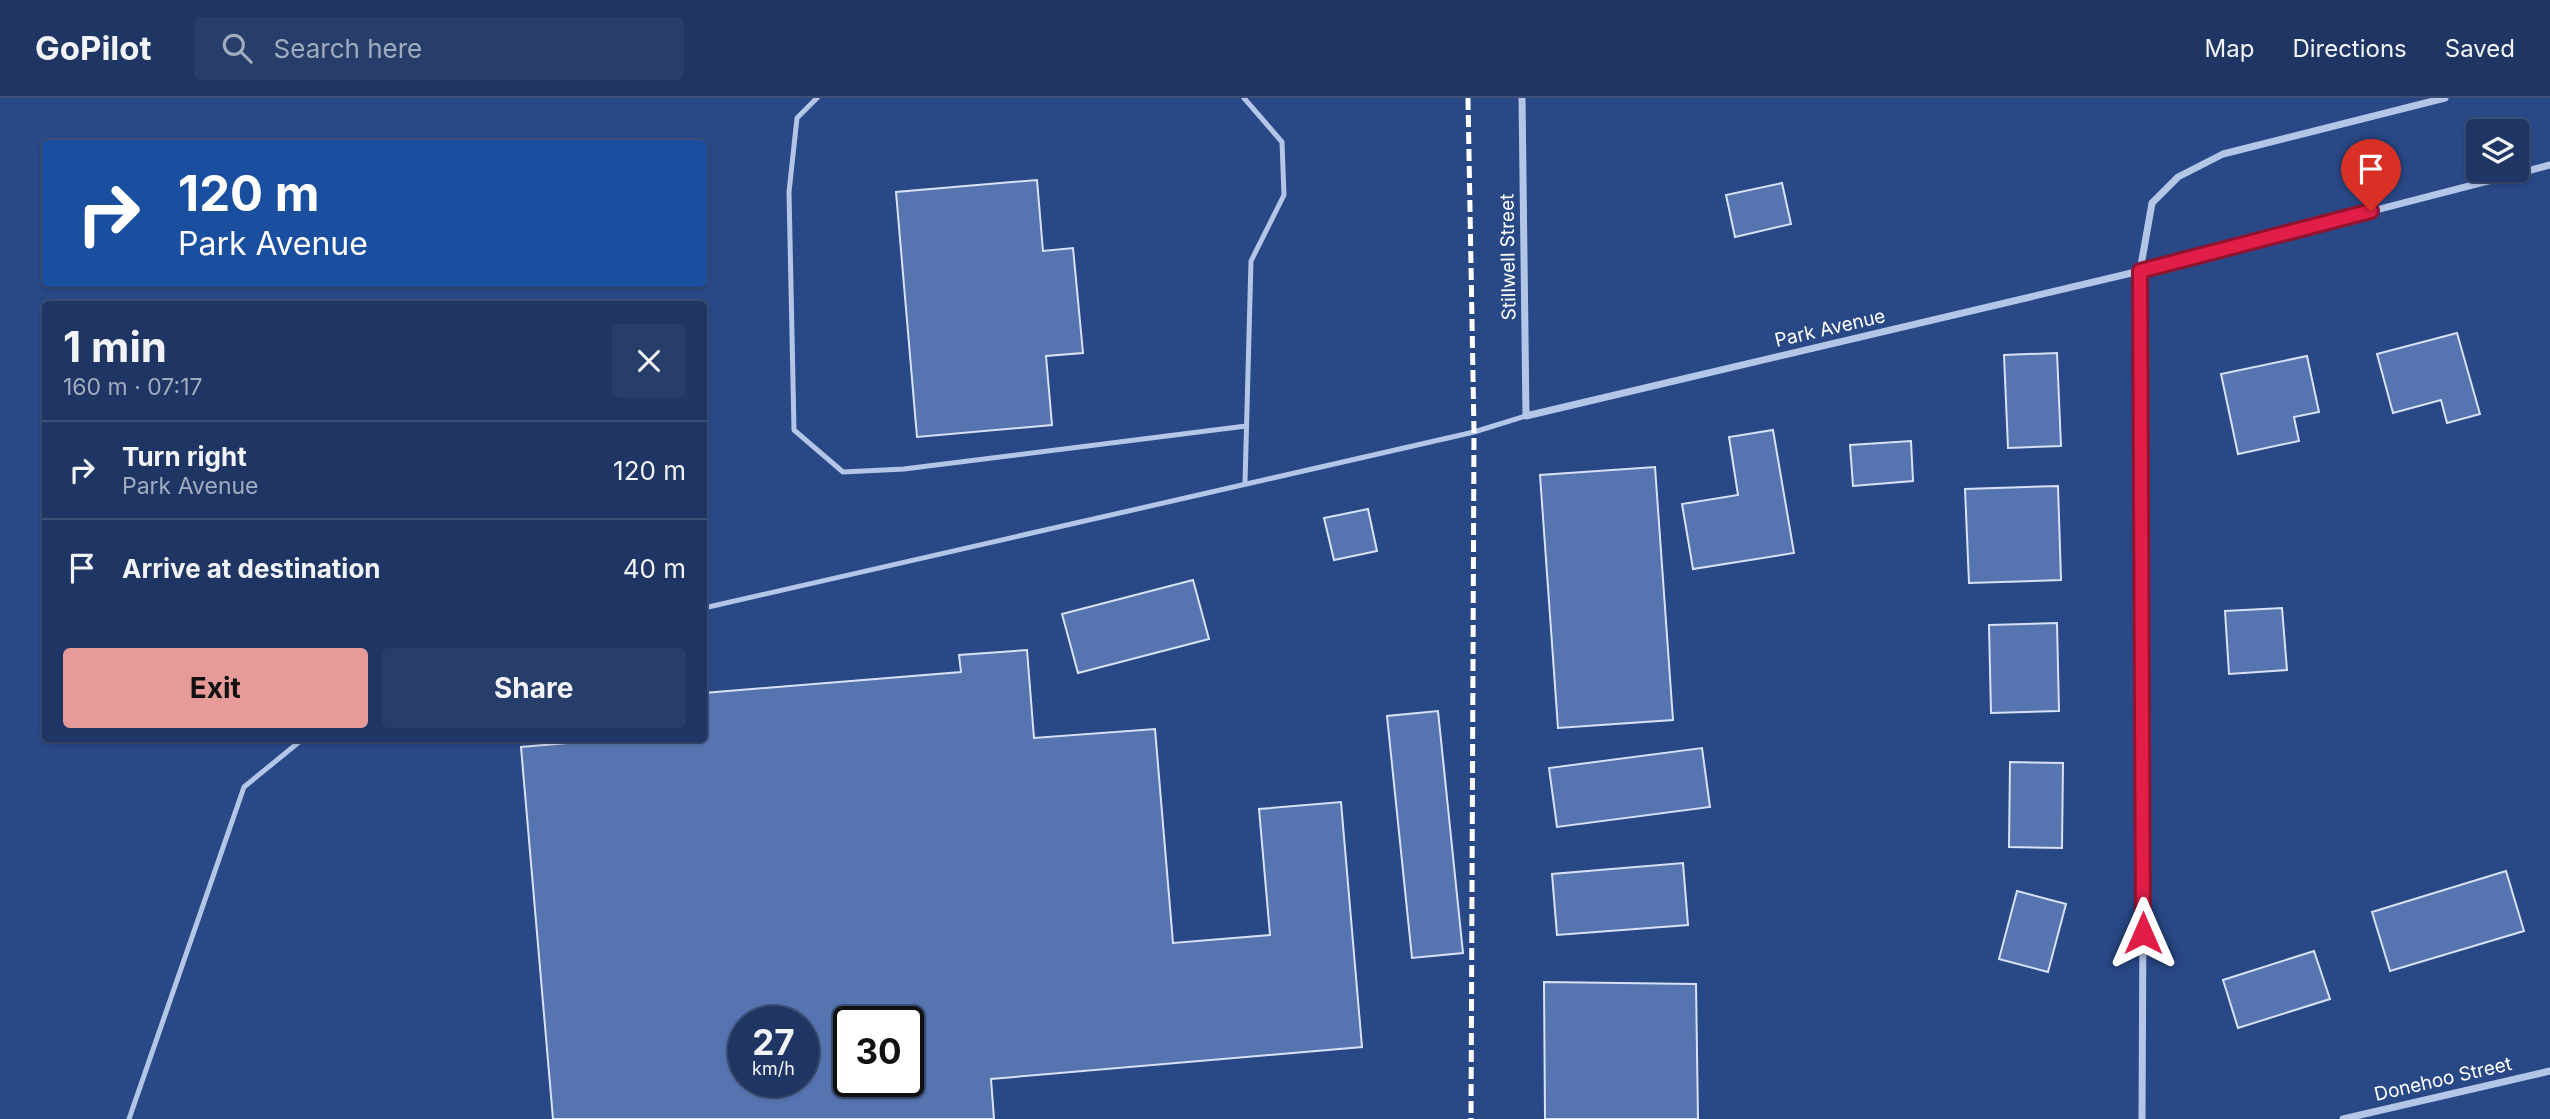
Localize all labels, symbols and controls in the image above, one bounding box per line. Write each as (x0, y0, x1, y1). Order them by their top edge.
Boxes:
search box (194, 17, 684, 80)
text: GoPilot (35, 28, 152, 68)
icon: search (218, 29, 256, 67)
text: Search here (274, 33, 422, 64)
text: Map (2205, 34, 2254, 63)
text: Directions (2292, 34, 2407, 63)
text: Saved (2445, 34, 2515, 63)
map controls (2466, 119, 2529, 182)
button: layers (2466, 119, 2529, 182)
pin (2341, 139, 2401, 211)
icon: arrive (2352, 150, 2390, 188)
text: 120 m (178, 164, 319, 223)
icon: right (63, 168, 154, 259)
street label: Stillwell Street (1495, 193, 1521, 321)
text: Park Avenue (178, 224, 368, 263)
street label: Park Avenue (1772, 304, 1888, 352)
text: 1 min (63, 321, 167, 372)
button: close (612, 324, 686, 398)
text: 160 m · 07:17 (63, 373, 203, 401)
text: Turn right (122, 441, 247, 472)
icon: right (63, 451, 101, 489)
text: 120 m (613, 455, 686, 486)
text: Park Avenue (122, 472, 259, 500)
icon: arrive (63, 549, 101, 587)
text: Arrive at destination (122, 553, 381, 584)
text: 40 m (623, 553, 686, 584)
button: Exit (63, 648, 368, 728)
button: Share (382, 648, 686, 728)
position arrow (2106, 896, 2180, 970)
speed limit sign: 30 (833, 1006, 924, 1097)
text: 27 (752, 1021, 795, 1063)
street label: Donehoo Street (2372, 1052, 2514, 1106)
text: km/h (752, 1058, 795, 1079)

